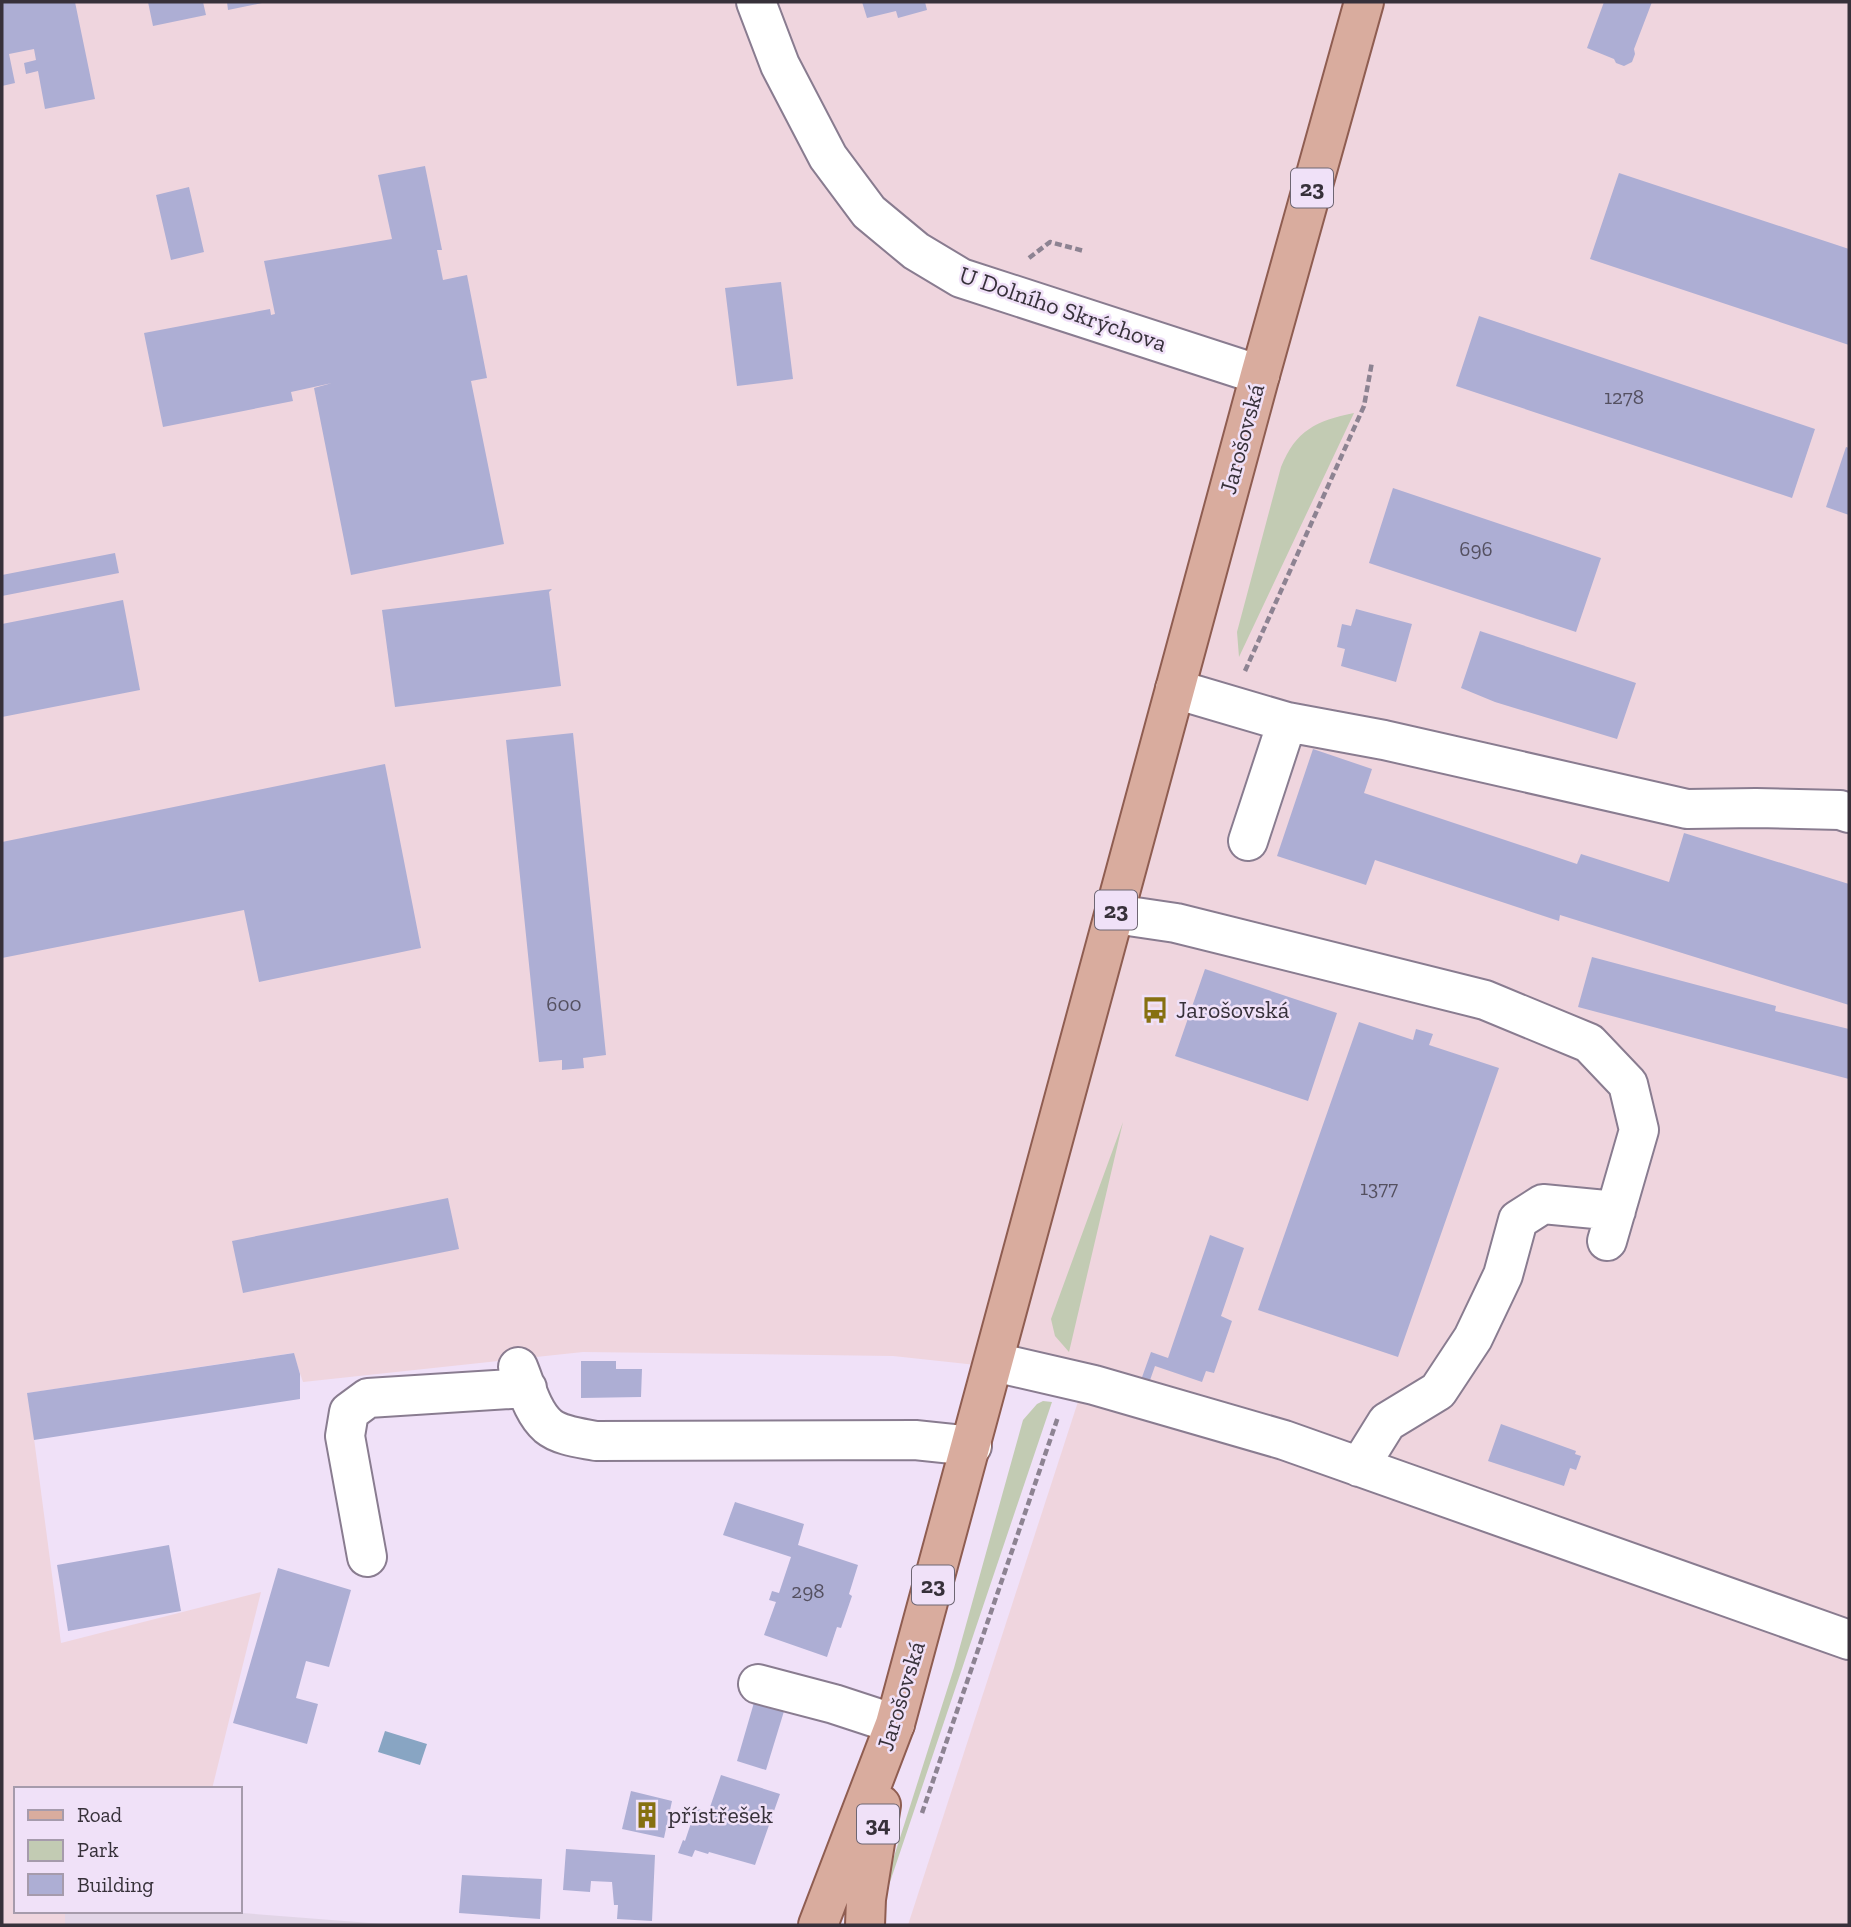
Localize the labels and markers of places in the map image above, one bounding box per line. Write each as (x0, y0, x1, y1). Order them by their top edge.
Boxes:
bus stop icon: Jarošovská (1140, 995, 1170, 1025)
place label: Jarošovská (1176, 995, 1290, 1024)
building icon: přístřešek (632, 1800, 662, 1830)
place label: přístřešek (668, 1800, 774, 1829)

